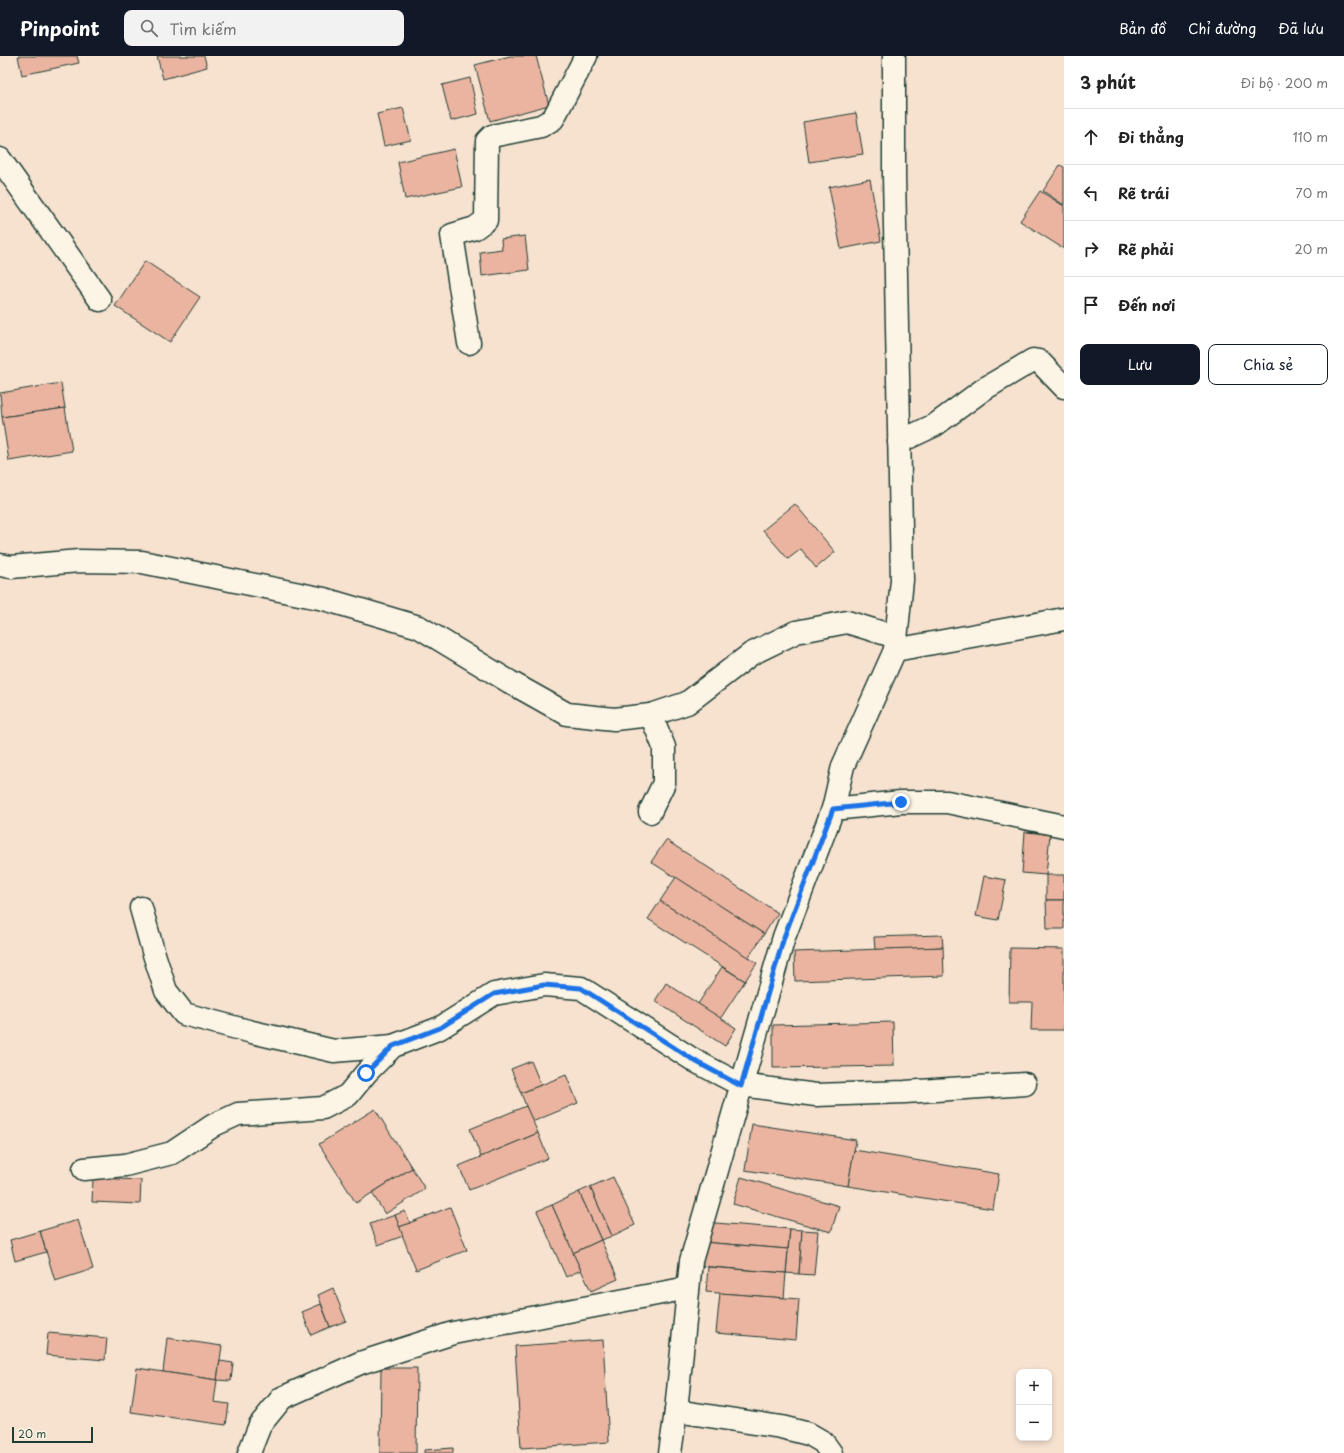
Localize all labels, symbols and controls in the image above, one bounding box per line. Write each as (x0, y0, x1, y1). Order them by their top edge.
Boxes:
search box (124, 10, 404, 46)
text: Pinpoint (20, 14, 100, 42)
icon: search (138, 17, 160, 39)
text: Tìm kiếm (170, 17, 237, 40)
text: Bản đồ (1119, 18, 1166, 39)
text: Chỉ đường (1188, 18, 1256, 39)
text: Đã lưu (1278, 18, 1324, 39)
text: 3 phút (1080, 69, 1136, 95)
text: Đi bộ · 200 m (1241, 73, 1328, 92)
text: Đi thẳng (1118, 125, 1184, 148)
icon: ahead (1080, 126, 1102, 148)
text: 110 m (1293, 127, 1328, 146)
text: Rẽ trái (1118, 181, 1169, 204)
icon: left (1080, 182, 1102, 204)
text: 70 m (1295, 183, 1328, 202)
text: Rẽ phải (1118, 237, 1174, 260)
icon: right (1080, 238, 1102, 260)
text: 20 m (1294, 239, 1328, 258)
text: Đến nơi (1118, 293, 1175, 316)
icon: arrive (1080, 294, 1102, 316)
button: Lưu (1080, 344, 1200, 385)
button: Chia sẻ (1208, 344, 1328, 385)
route end (892, 793, 910, 811)
route start (357, 1064, 375, 1082)
map controls (1016, 1369, 1052, 1441)
button: + (1016, 1369, 1052, 1405)
button: − (1016, 1405, 1052, 1441)
scale bar (12, 1425, 93, 1444)
text: 20 m (18, 1425, 46, 1442)

